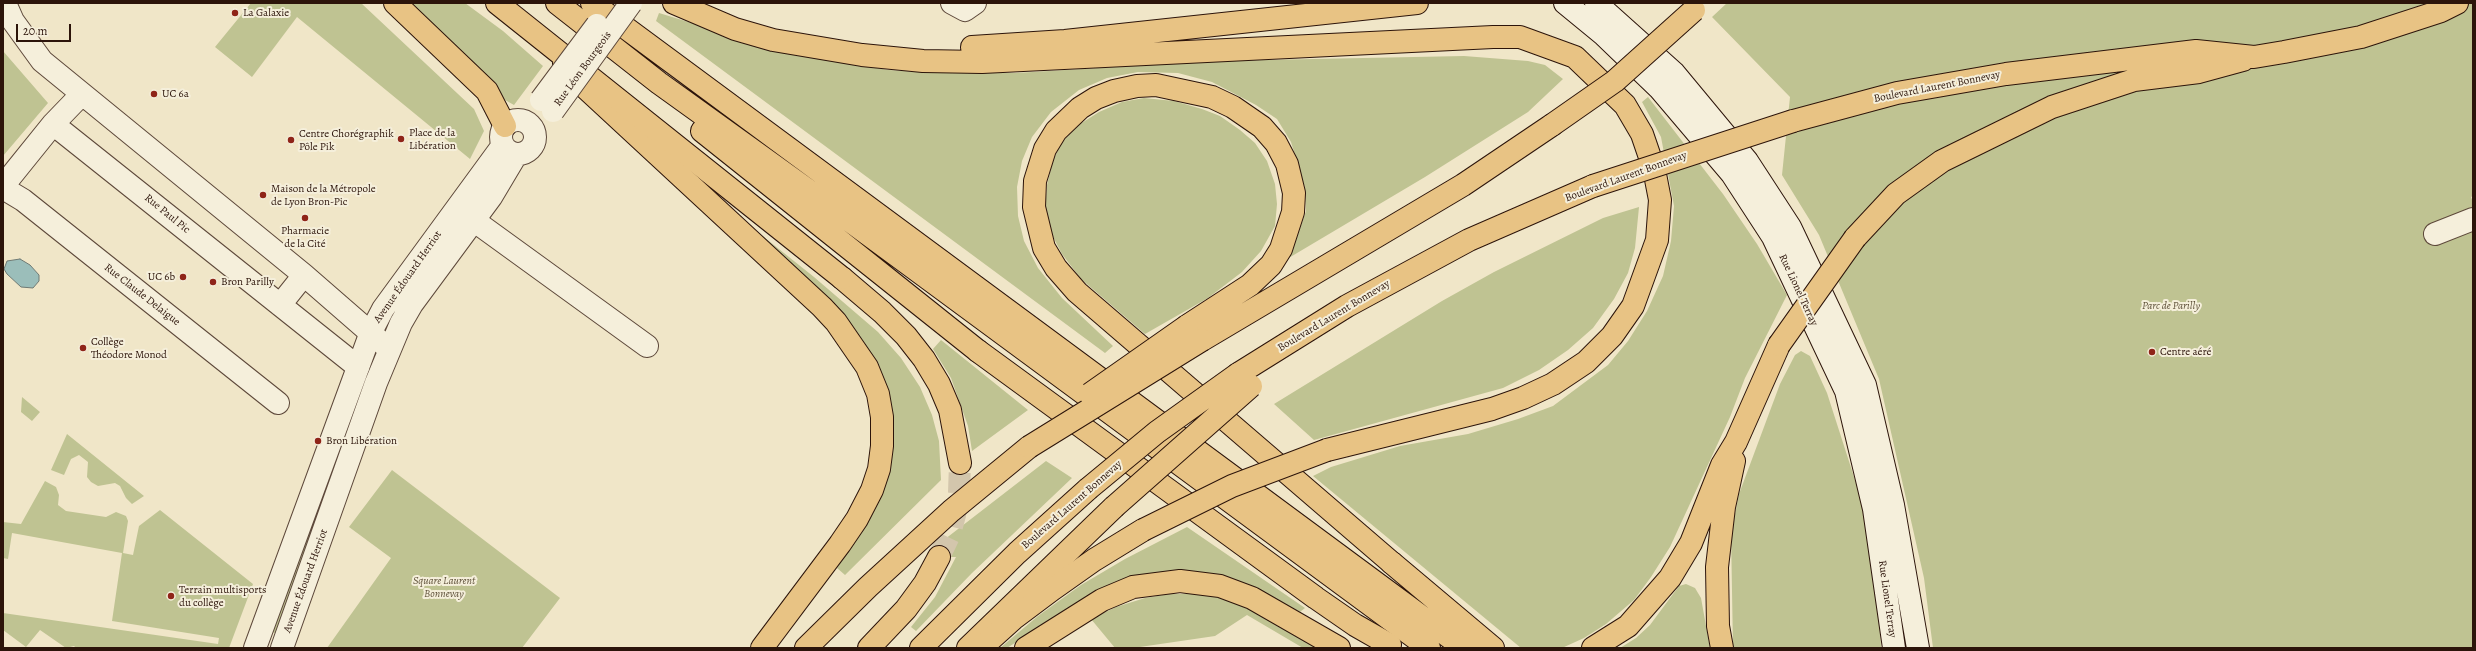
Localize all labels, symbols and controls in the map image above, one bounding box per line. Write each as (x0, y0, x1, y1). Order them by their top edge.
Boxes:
place label: La Galaxie (243, 6, 289, 20)
marker: La Galaxie (230, 8, 240, 18)
scale bar (18, 16, 73, 42)
text: 20 m (23, 23, 47, 39)
street label: Rue Léon Bourgeois (551, 29, 615, 109)
street label: Boulevard Laurent Bonnevay (1873, 68, 2001, 106)
place label: UC 6a (162, 87, 189, 101)
marker: UC 6a (149, 89, 159, 99)
place label: Place de la Libération (409, 126, 456, 152)
place label: Centre Chorégraphik Pôle Pik (299, 127, 394, 153)
marker: Place de la Libération (396, 134, 406, 144)
marker: Centre Chorégraphik Pôle Pik (286, 135, 296, 145)
street label: Boulevard Laurent Bonnevay (1563, 149, 1689, 205)
place label: Maison de la Métropole de Lyon Bron-Pic (271, 182, 376, 208)
marker: Maison de la Métropole de Lyon Bron-Pic (258, 190, 268, 200)
street label: Rue Paul Pic (141, 192, 193, 236)
marker: Pharmacie de la Cité (300, 213, 310, 223)
place label: Pharmacie de la Cité (281, 224, 329, 250)
street label: Avenue Édouard Herriot (371, 228, 445, 326)
street label: Rue Lionel Terray (1776, 252, 1820, 328)
street label: Rue Claude Delaigue (101, 261, 183, 329)
place label: UC 6b (148, 270, 175, 284)
marker: UC 6b (178, 272, 188, 282)
place label: Bron Parilly (221, 275, 274, 289)
marker: Bron Parilly (208, 277, 218, 287)
street label: Boulevard Laurent Bonnevay (1276, 277, 1392, 355)
park label: Parc de Parilly (2142, 299, 2200, 313)
place label: Collège Théodore Monod (91, 335, 167, 361)
marker: Collège Théodore Monod (78, 343, 88, 353)
place label: Centre aéré (2160, 345, 2212, 359)
marker: Centre aéré (2147, 347, 2157, 357)
place label: Bron Libération (326, 434, 397, 448)
marker: Bron Libération (313, 436, 323, 446)
street label: Boulevard Laurent Bonnevay (1019, 458, 1125, 552)
street label: Avenue Édouard Herriot (281, 527, 331, 635)
street label: Rue Lionel Terray (1875, 560, 1899, 638)
park label: Square Laurent Bonnevay (413, 574, 475, 600)
place label: Terrain multisports du collège (179, 583, 267, 609)
marker: Terrain multisports du collège (166, 591, 176, 601)

